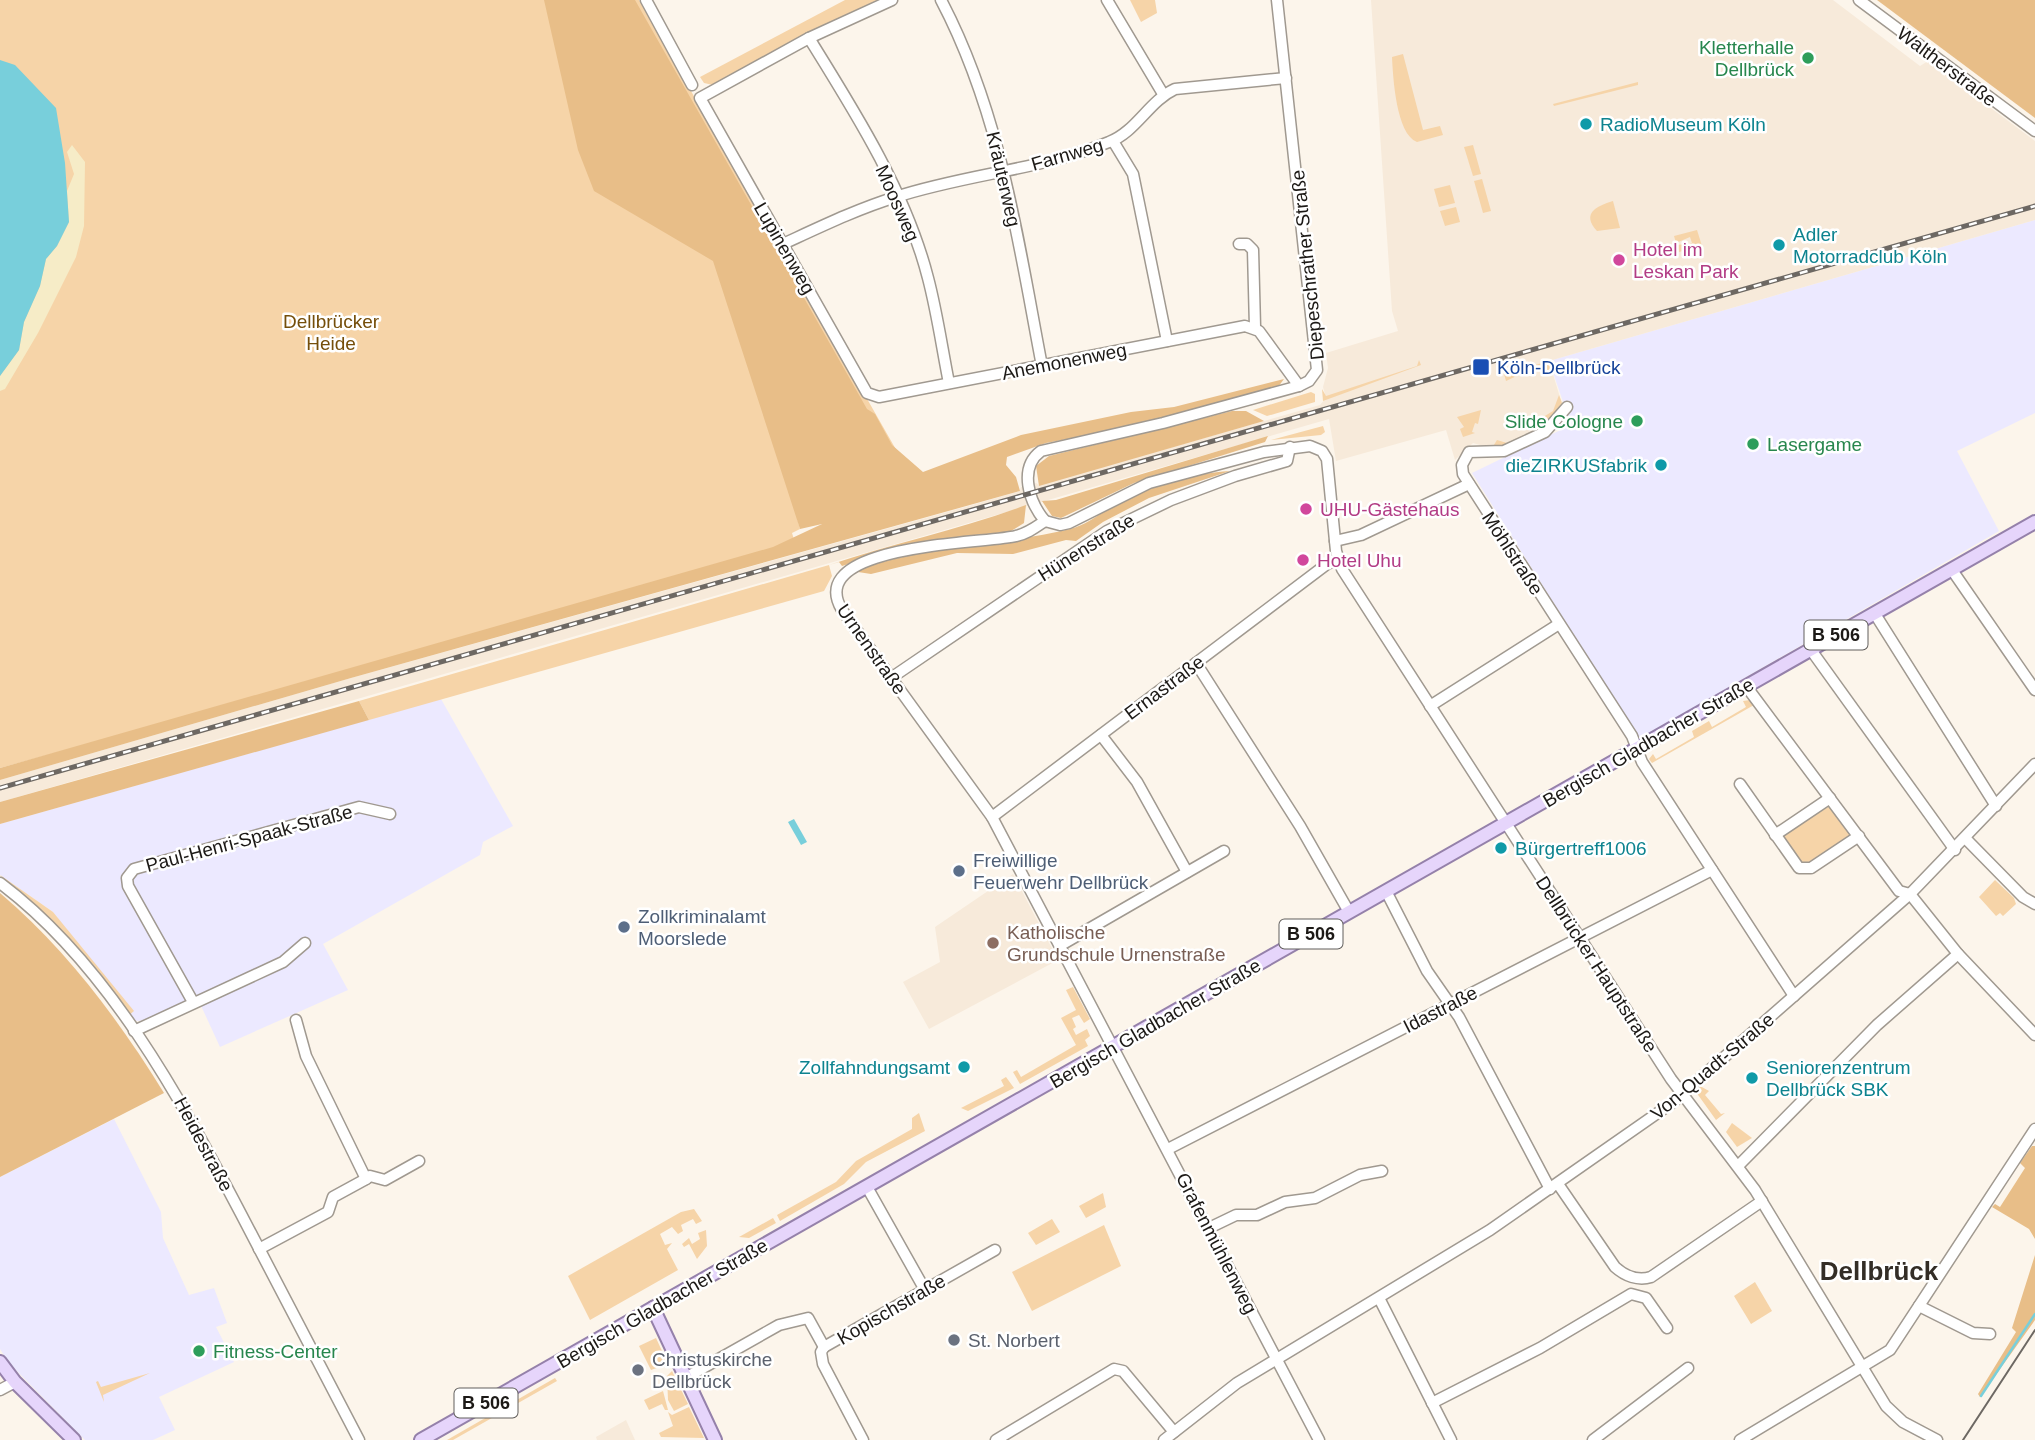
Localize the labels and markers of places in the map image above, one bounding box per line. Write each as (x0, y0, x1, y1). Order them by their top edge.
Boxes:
place label: Kletterhalle Dellbrück (1699, 37, 1794, 80)
marker: Kletterhalle Dellbrück (1800, 50, 1816, 66)
place label: RadioMuseum Köln (1600, 114, 1766, 135)
marker: RadioMuseum Köln (1578, 116, 1594, 132)
place label: Adler Motorradclub Köln (1793, 224, 1947, 267)
marker: Adler Motorradclub Köln (1771, 237, 1787, 253)
place label: Hotel im Leskan Park (1633, 239, 1739, 282)
marker: Hotel im Leskan Park (1611, 252, 1627, 268)
marker: Köln-Dellbrück (1471, 357, 1491, 377)
place label: Köln-Dellbrück (1497, 357, 1621, 378)
place label: Slide Cologne (1505, 411, 1623, 432)
marker: Slide Cologne (1629, 413, 1645, 429)
place label: Lasergame (1767, 434, 1862, 455)
marker: Lasergame (1745, 436, 1761, 452)
place label: dieZIRKUSfabrik (1506, 455, 1647, 476)
marker: dieZIRKUSfabrik (1653, 457, 1669, 473)
place label: UHU-Gästehaus (1320, 499, 1459, 520)
marker: UHU-Gästehaus (1298, 501, 1314, 517)
place label: Hotel Uhu (1317, 550, 1402, 571)
marker: Hotel Uhu (1295, 552, 1311, 568)
place label: Bürgertreff1006 (1515, 838, 1647, 859)
marker: Bürgertreff1006 (1493, 840, 1509, 856)
place label: Freiwillige Feuerwehr Dellbrück (973, 850, 1149, 893)
marker: Freiwillige Feuerwehr Dellbrück (951, 863, 967, 879)
place label: Zollkriminalamt Moorslede (638, 906, 766, 949)
marker: Zollkriminalamt Moorslede (616, 919, 632, 935)
place label: Katholische Grundschule Urnenstraße (1007, 922, 1226, 965)
marker: Katholische Grundschule Urnenstraße (985, 935, 1001, 951)
place label: Zollfahndungsamt (799, 1057, 951, 1078)
place label: Seniorenzentrum Dellbrück SBK (1766, 1057, 1911, 1100)
marker: Zollfahndungsamt (956, 1059, 972, 1075)
marker: Seniorenzentrum Dellbrück SBK (1744, 1070, 1760, 1086)
place label: St. Norbert (968, 1330, 1061, 1351)
marker: St. Norbert (946, 1332, 962, 1348)
place label: Fitness-Center (213, 1341, 338, 1362)
marker: Fitness-Center (191, 1343, 207, 1359)
place label: Christuskirche Dellbrück (652, 1349, 772, 1392)
marker: Christuskirche Dellbrück (630, 1362, 646, 1378)

